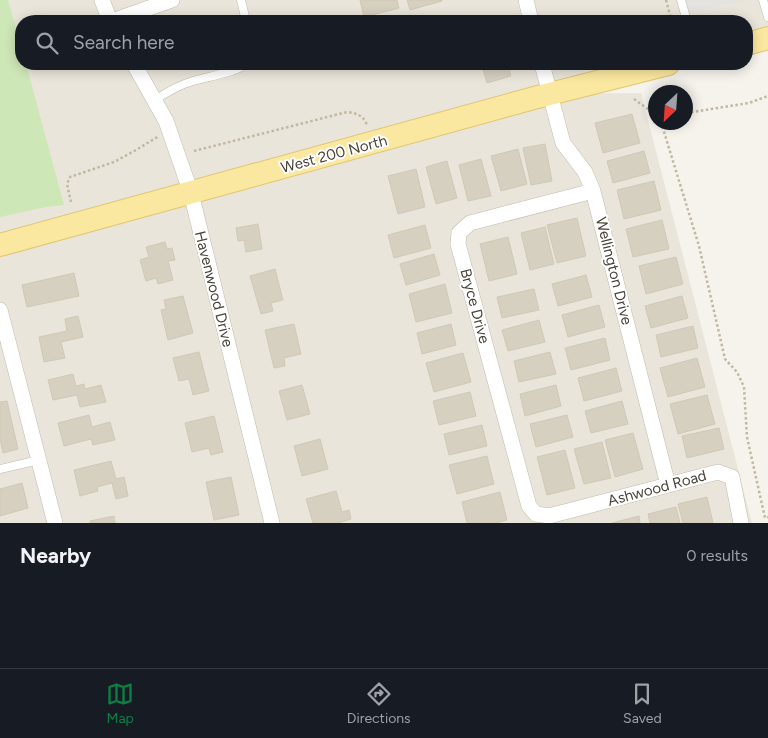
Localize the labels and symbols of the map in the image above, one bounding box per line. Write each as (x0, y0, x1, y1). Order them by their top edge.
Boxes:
north arrow (648, 85, 693, 130)
street label: West 200 North (279, 131, 389, 177)
street label: Wellington Drive (592, 215, 636, 327)
street label: Havenwood Drive (191, 229, 237, 349)
street label: Bryce Drive (456, 267, 494, 345)
street label: Ashwood Road (606, 466, 708, 510)

